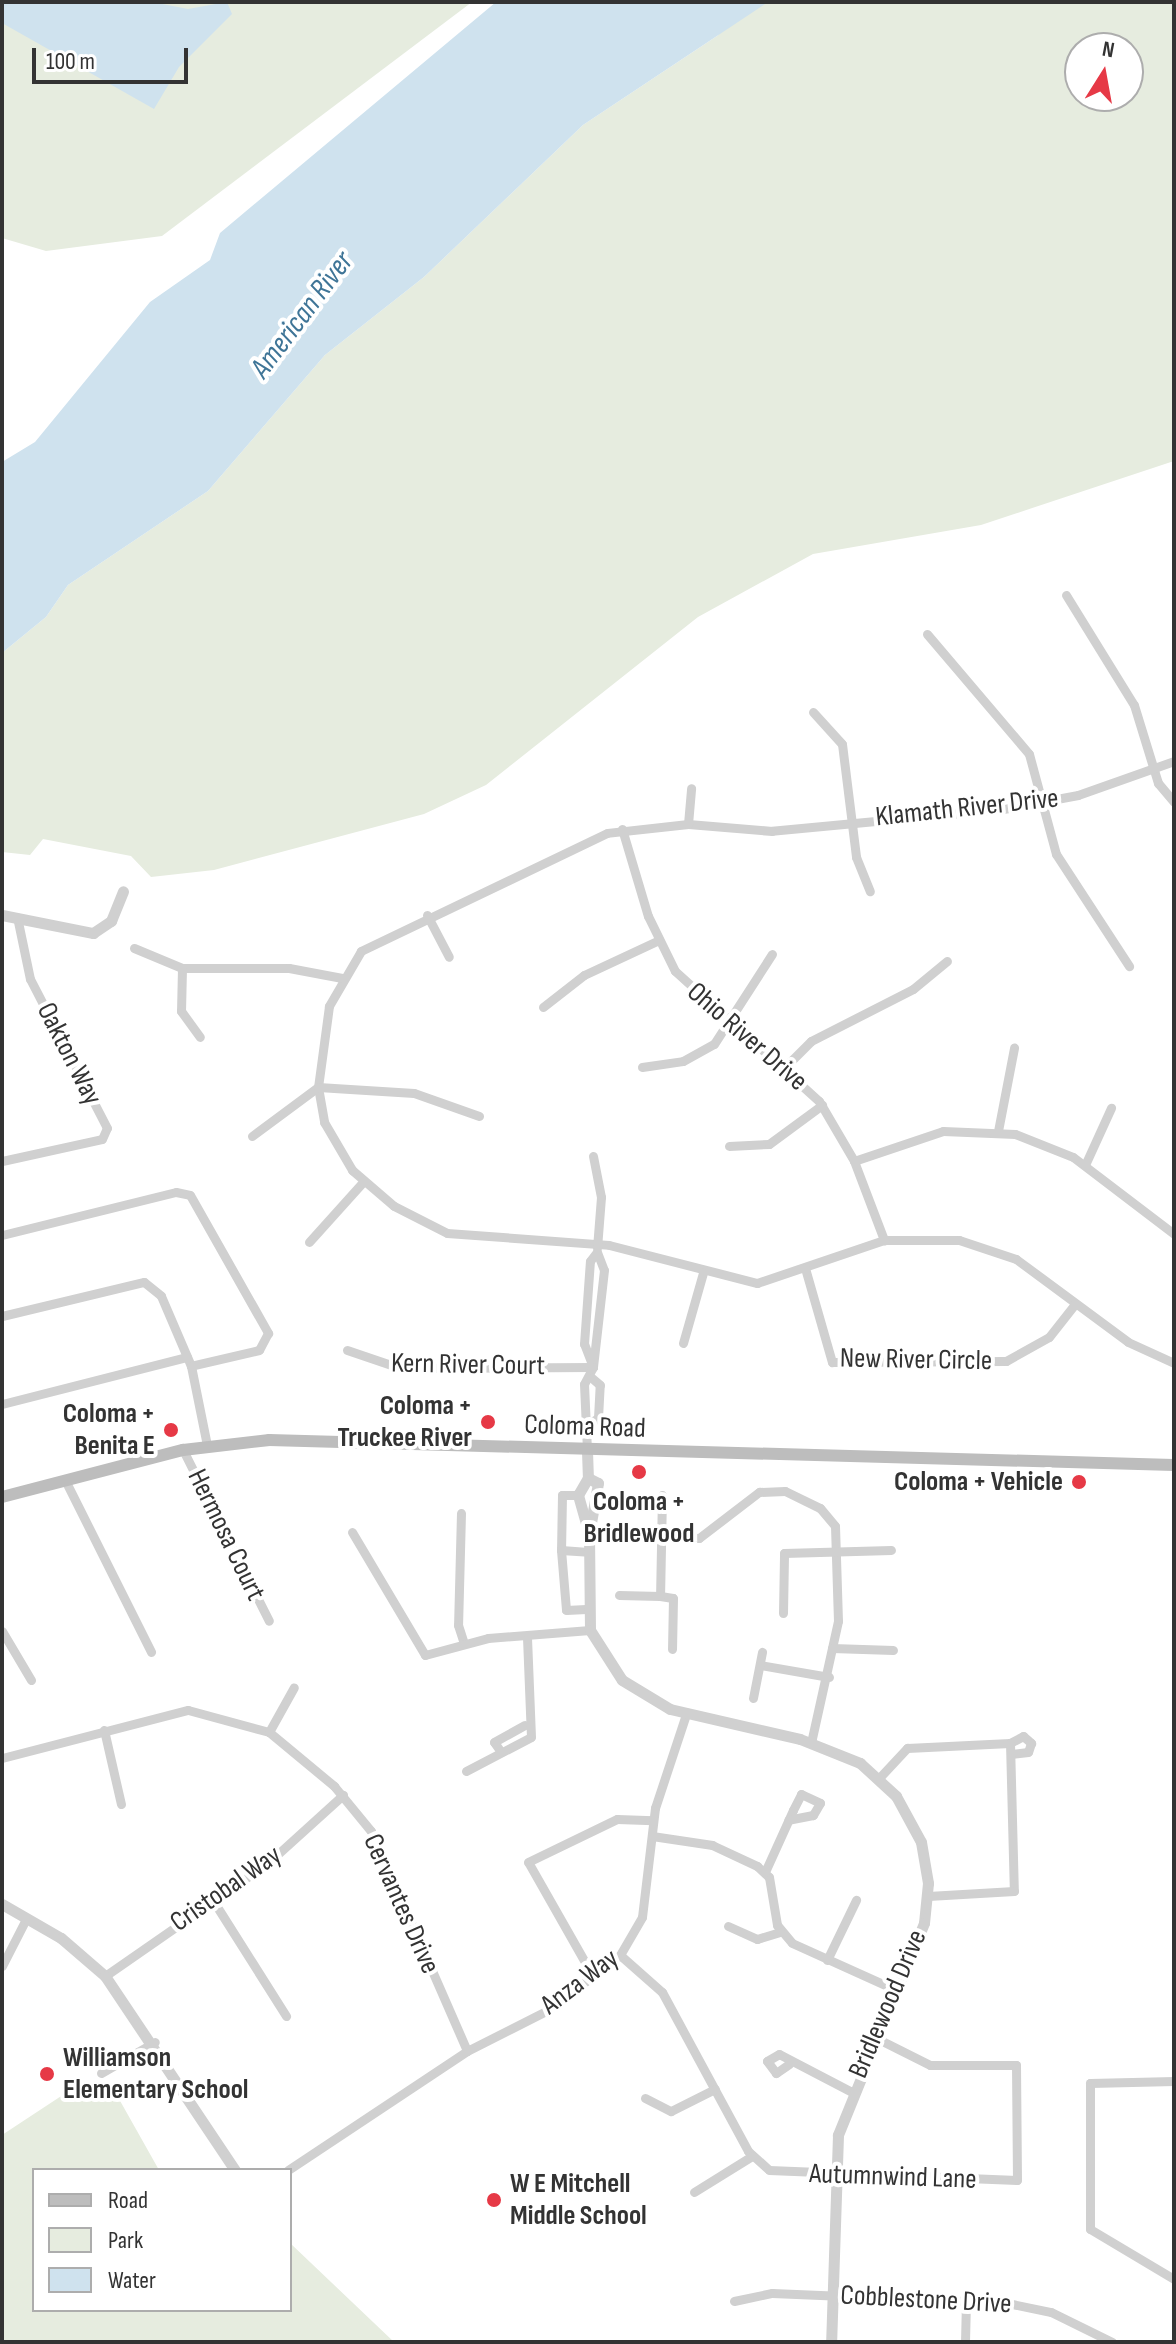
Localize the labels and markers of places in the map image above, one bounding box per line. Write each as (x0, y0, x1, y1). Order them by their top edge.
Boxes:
place label: Coloma + Truckee River (338, 1389, 472, 1455)
place label: Coloma + Benita E (63, 1397, 155, 1463)
marker: Coloma + Truckee River (479, 1413, 497, 1431)
marker: Coloma + Benita E (162, 1421, 180, 1439)
marker: Coloma + Bridlewood (630, 1463, 648, 1481)
place label: Coloma + Vehicle (894, 1465, 1063, 1499)
marker: Coloma + Vehicle (1070, 1473, 1088, 1491)
place label: Coloma + Bridlewood (584, 1485, 694, 1551)
place label: Williamson Elementary School (63, 2041, 249, 2107)
marker: Williamson Elementary School (38, 2065, 56, 2083)
place label: W E Mitchell Middle School (510, 2167, 647, 2233)
marker: W E Mitchell Middle School (485, 2191, 503, 2209)

